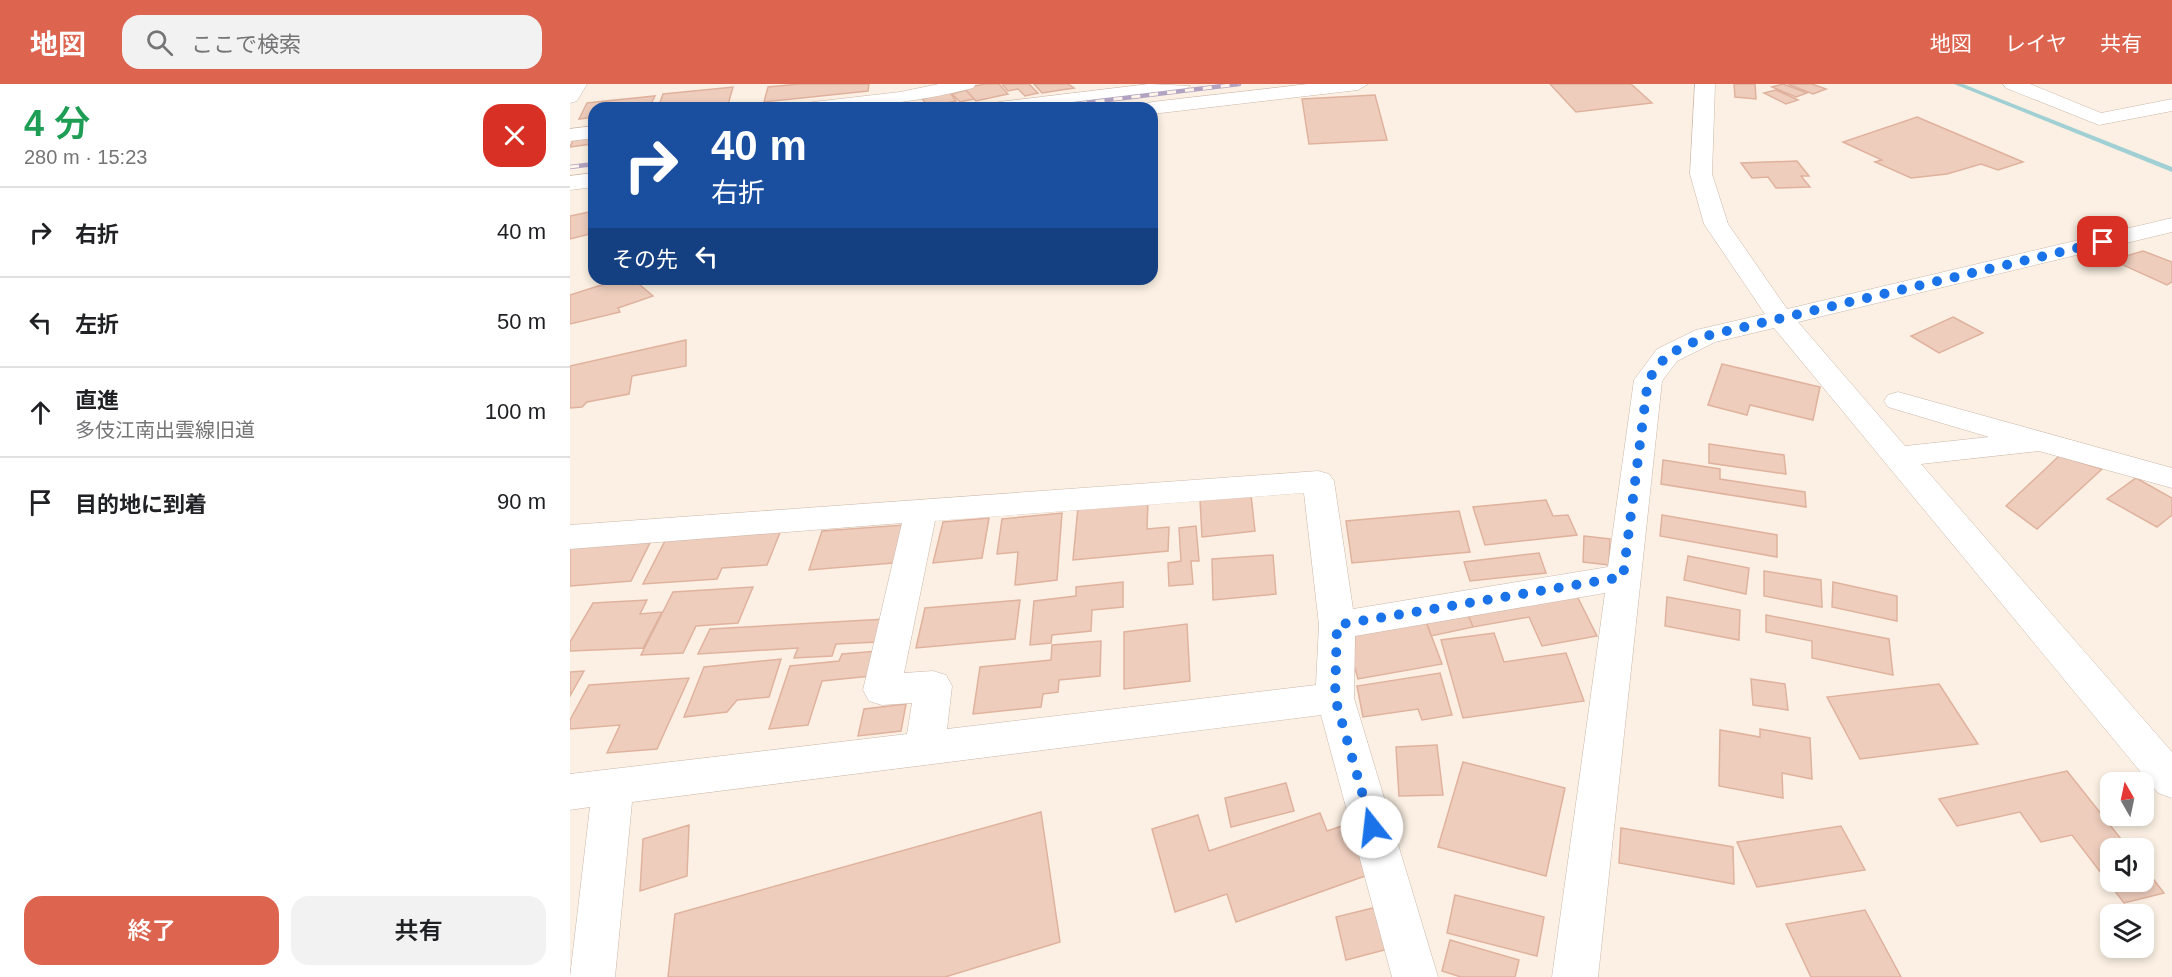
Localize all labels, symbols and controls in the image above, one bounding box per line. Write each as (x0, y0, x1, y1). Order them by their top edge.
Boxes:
search box (122, 15, 542, 69)
icon: search (143, 26, 176, 59)
text: 地図 (30, 29, 86, 60)
text: ここで検索 (191, 32, 301, 57)
text: 地図 (1930, 32, 1972, 55)
text: レイヤ (2005, 32, 2067, 55)
text: 共有 (2100, 32, 2142, 55)
text: 4 分 (24, 103, 90, 144)
button: close (483, 104, 546, 167)
text: 40 m (711, 122, 807, 169)
icon: right (612, 126, 690, 204)
text: 280 m · 15:23 (24, 146, 147, 168)
text: 右折 (711, 178, 765, 208)
icon: right (24, 216, 57, 249)
pin (2077, 216, 2128, 267)
text: 40 m (497, 219, 546, 244)
text: 右折 (75, 222, 119, 247)
icon: arrive (2086, 225, 2119, 258)
icon: left (690, 240, 723, 273)
text: その先 (612, 247, 678, 272)
icon: left (24, 306, 57, 339)
text: 50 m (497, 309, 546, 334)
text: 左折 (75, 312, 119, 337)
text: 直進 (75, 388, 119, 413)
icon: ahead (24, 396, 57, 429)
text: 100 m (485, 399, 546, 424)
text: 多伎江南出雲線旧道 (75, 419, 255, 441)
icon: arrive (24, 486, 57, 519)
text: 90 m (497, 489, 546, 514)
text: 目的地に到着 (75, 492, 207, 517)
north arrow (2100, 772, 2154, 826)
map controls (2100, 772, 2154, 958)
position arrow (1340, 795, 1404, 859)
button: sound (2100, 838, 2154, 892)
button: 終了 (24, 896, 279, 965)
button: 共有 (291, 896, 546, 965)
button: layers (2100, 904, 2154, 958)

